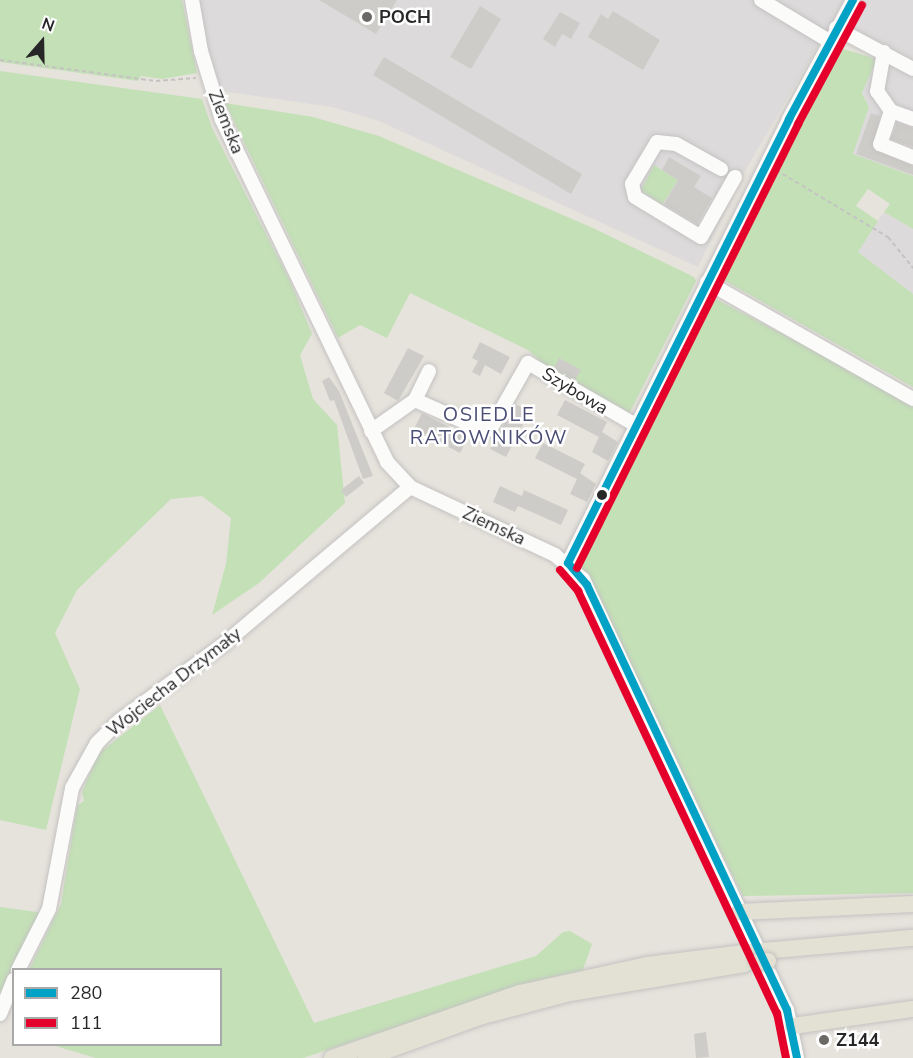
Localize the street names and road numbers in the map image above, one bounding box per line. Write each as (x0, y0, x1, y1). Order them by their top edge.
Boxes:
street label: Ziemska (203, 87, 249, 157)
street label: Szybowa (538, 363, 612, 419)
street label: Ziemska (459, 502, 529, 550)
street label: Wojciecha Drzymały (103, 623, 245, 741)

